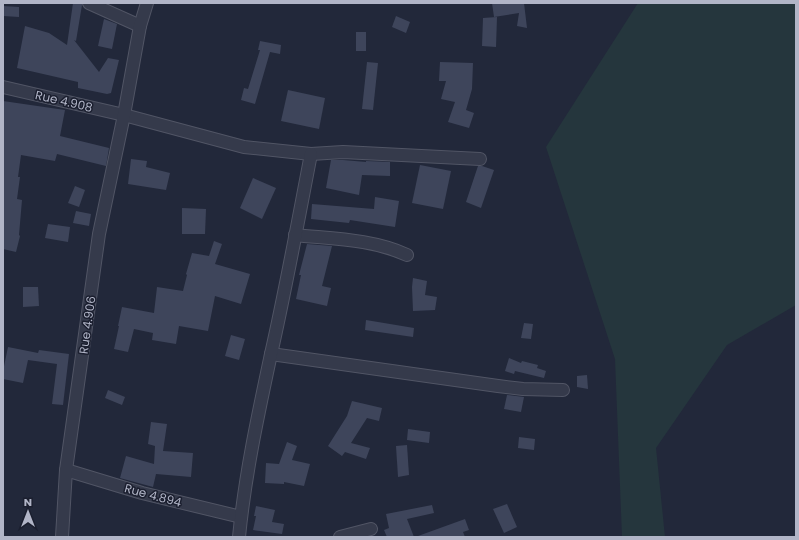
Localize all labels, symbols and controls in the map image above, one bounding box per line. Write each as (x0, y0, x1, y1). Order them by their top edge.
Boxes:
street label: Rue 4.908 (34, 86, 94, 116)
street label: Rue 4.906 (75, 295, 99, 355)
street label: Rue 4.894 (123, 479, 184, 511)
north arrow (8, 492, 48, 532)
text: N (24, 494, 32, 510)

